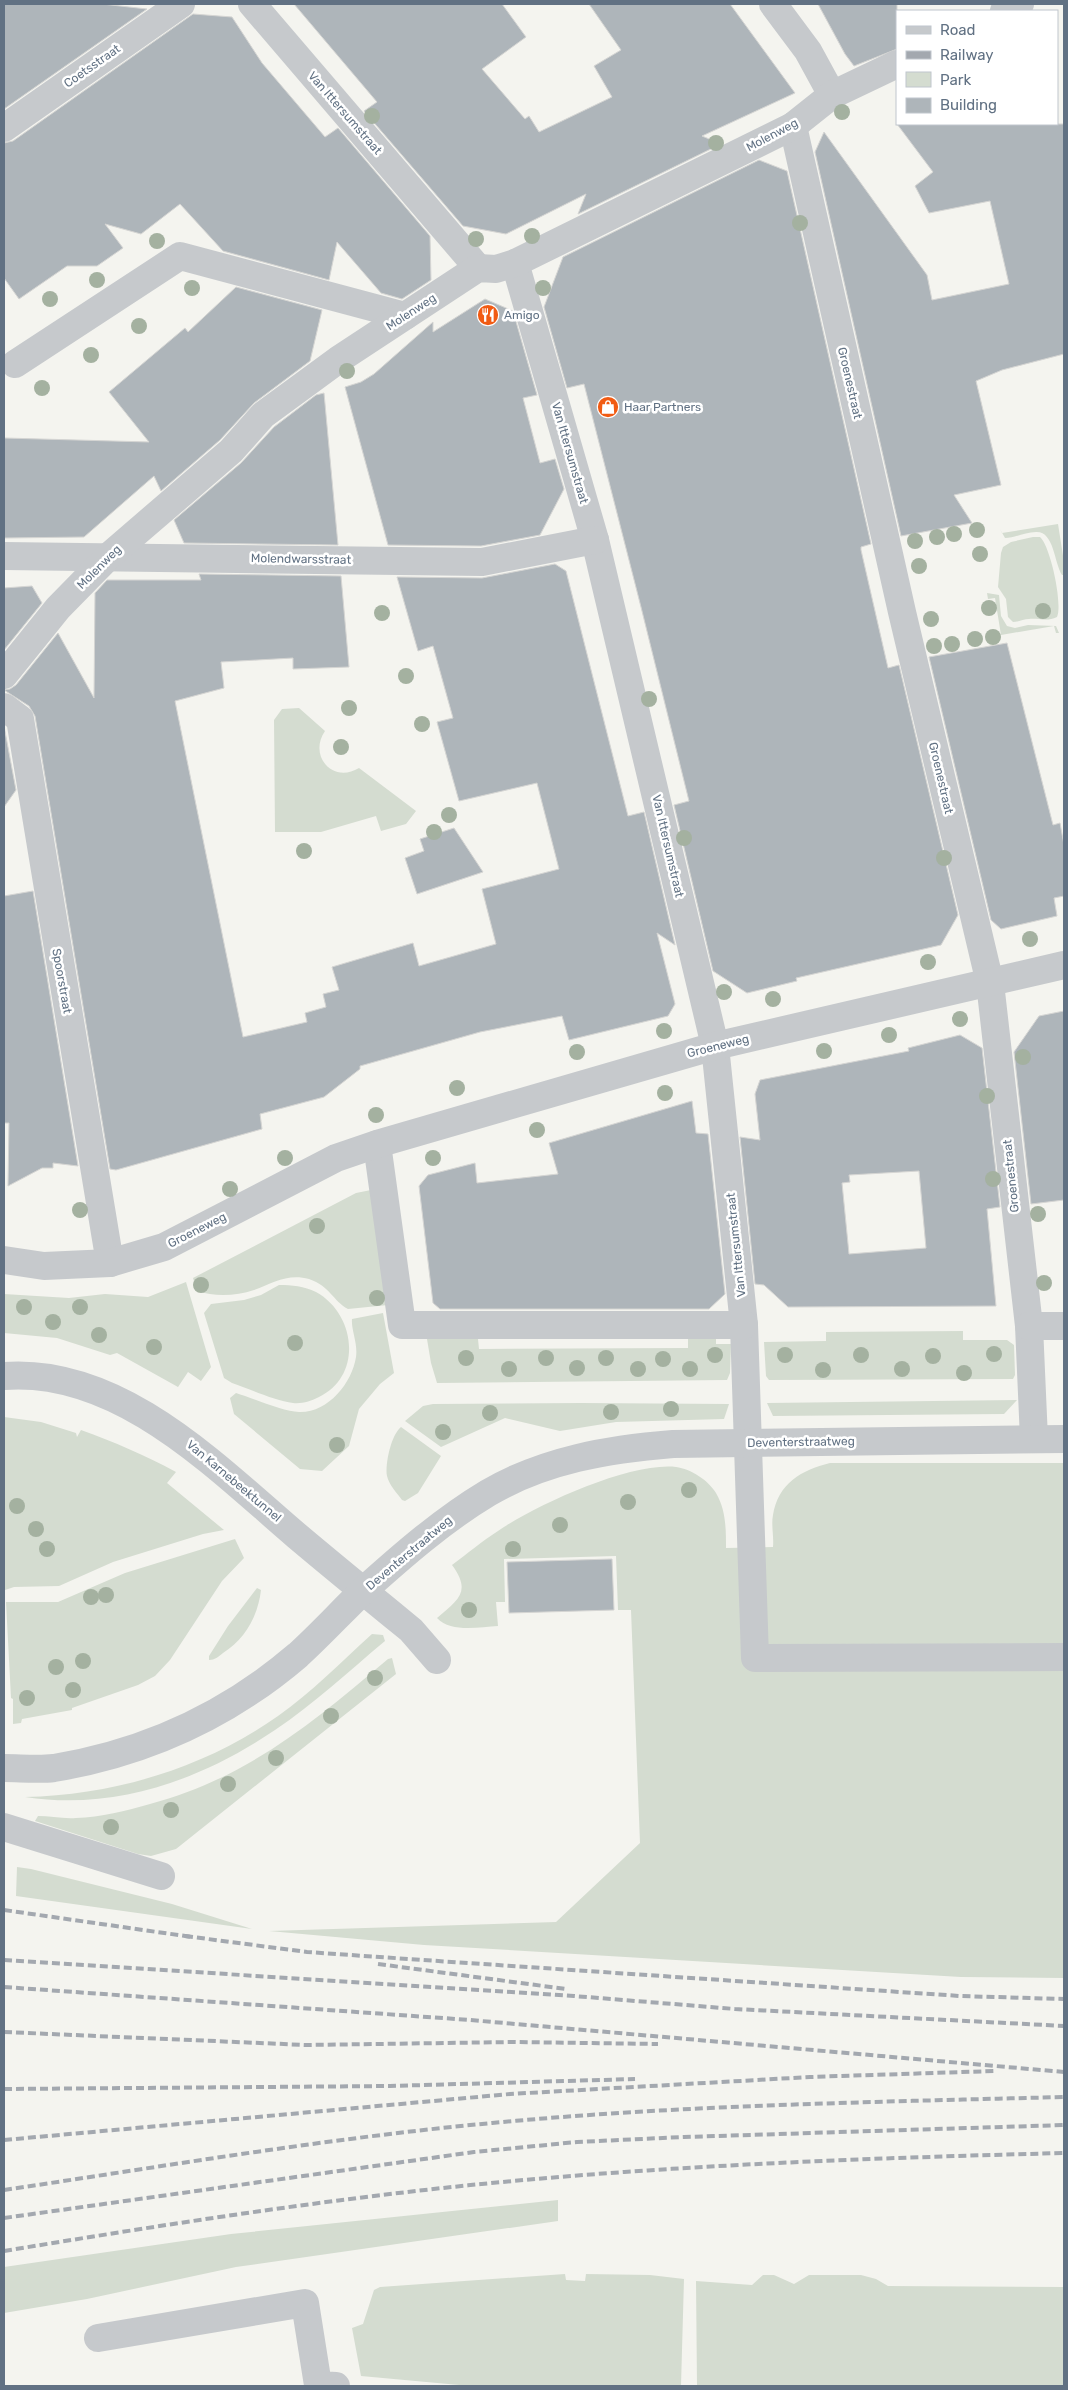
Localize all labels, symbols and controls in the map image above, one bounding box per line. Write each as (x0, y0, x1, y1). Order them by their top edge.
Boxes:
legend (896, 10, 1058, 125)
text: Road (940, 21, 976, 39)
street label: Coetsstraat (61, 41, 123, 91)
text: Railway (940, 46, 994, 64)
street label: Van Ittersumstraat (305, 69, 385, 157)
text: Park (940, 71, 971, 89)
text: Building (940, 96, 997, 114)
street label: Molenweg (744, 116, 800, 154)
street label: Molenweg (383, 291, 439, 333)
restaurant icon: Amigo (476, 303, 500, 327)
place label: Amigo (504, 308, 540, 322)
street label: Groenestraat (835, 346, 865, 421)
shop icon: Haar Partners (596, 395, 620, 419)
place label: Haar Partners (624, 400, 701, 414)
street label: Van Ittersumstraat (549, 401, 591, 506)
street label: Molenweg (74, 542, 124, 592)
street label: Molendwarsstraat (251, 551, 352, 567)
street label: Groenestraat (926, 741, 956, 816)
street label: Van Ittersumstraat (649, 793, 687, 899)
street label: Spoorstraat (49, 947, 75, 1015)
street label: Groeneweg (686, 1032, 750, 1060)
street label: Groenestraat (1000, 1138, 1022, 1213)
street label: Van Ittersumstraat (724, 1192, 748, 1298)
street label: Groeneweg (166, 1209, 228, 1251)
street label: Deventerstraatweg (747, 1434, 855, 1450)
street label: Van Karnebeektunnel (184, 1437, 284, 1525)
street label: Deventerstraatweg (363, 1513, 455, 1593)

